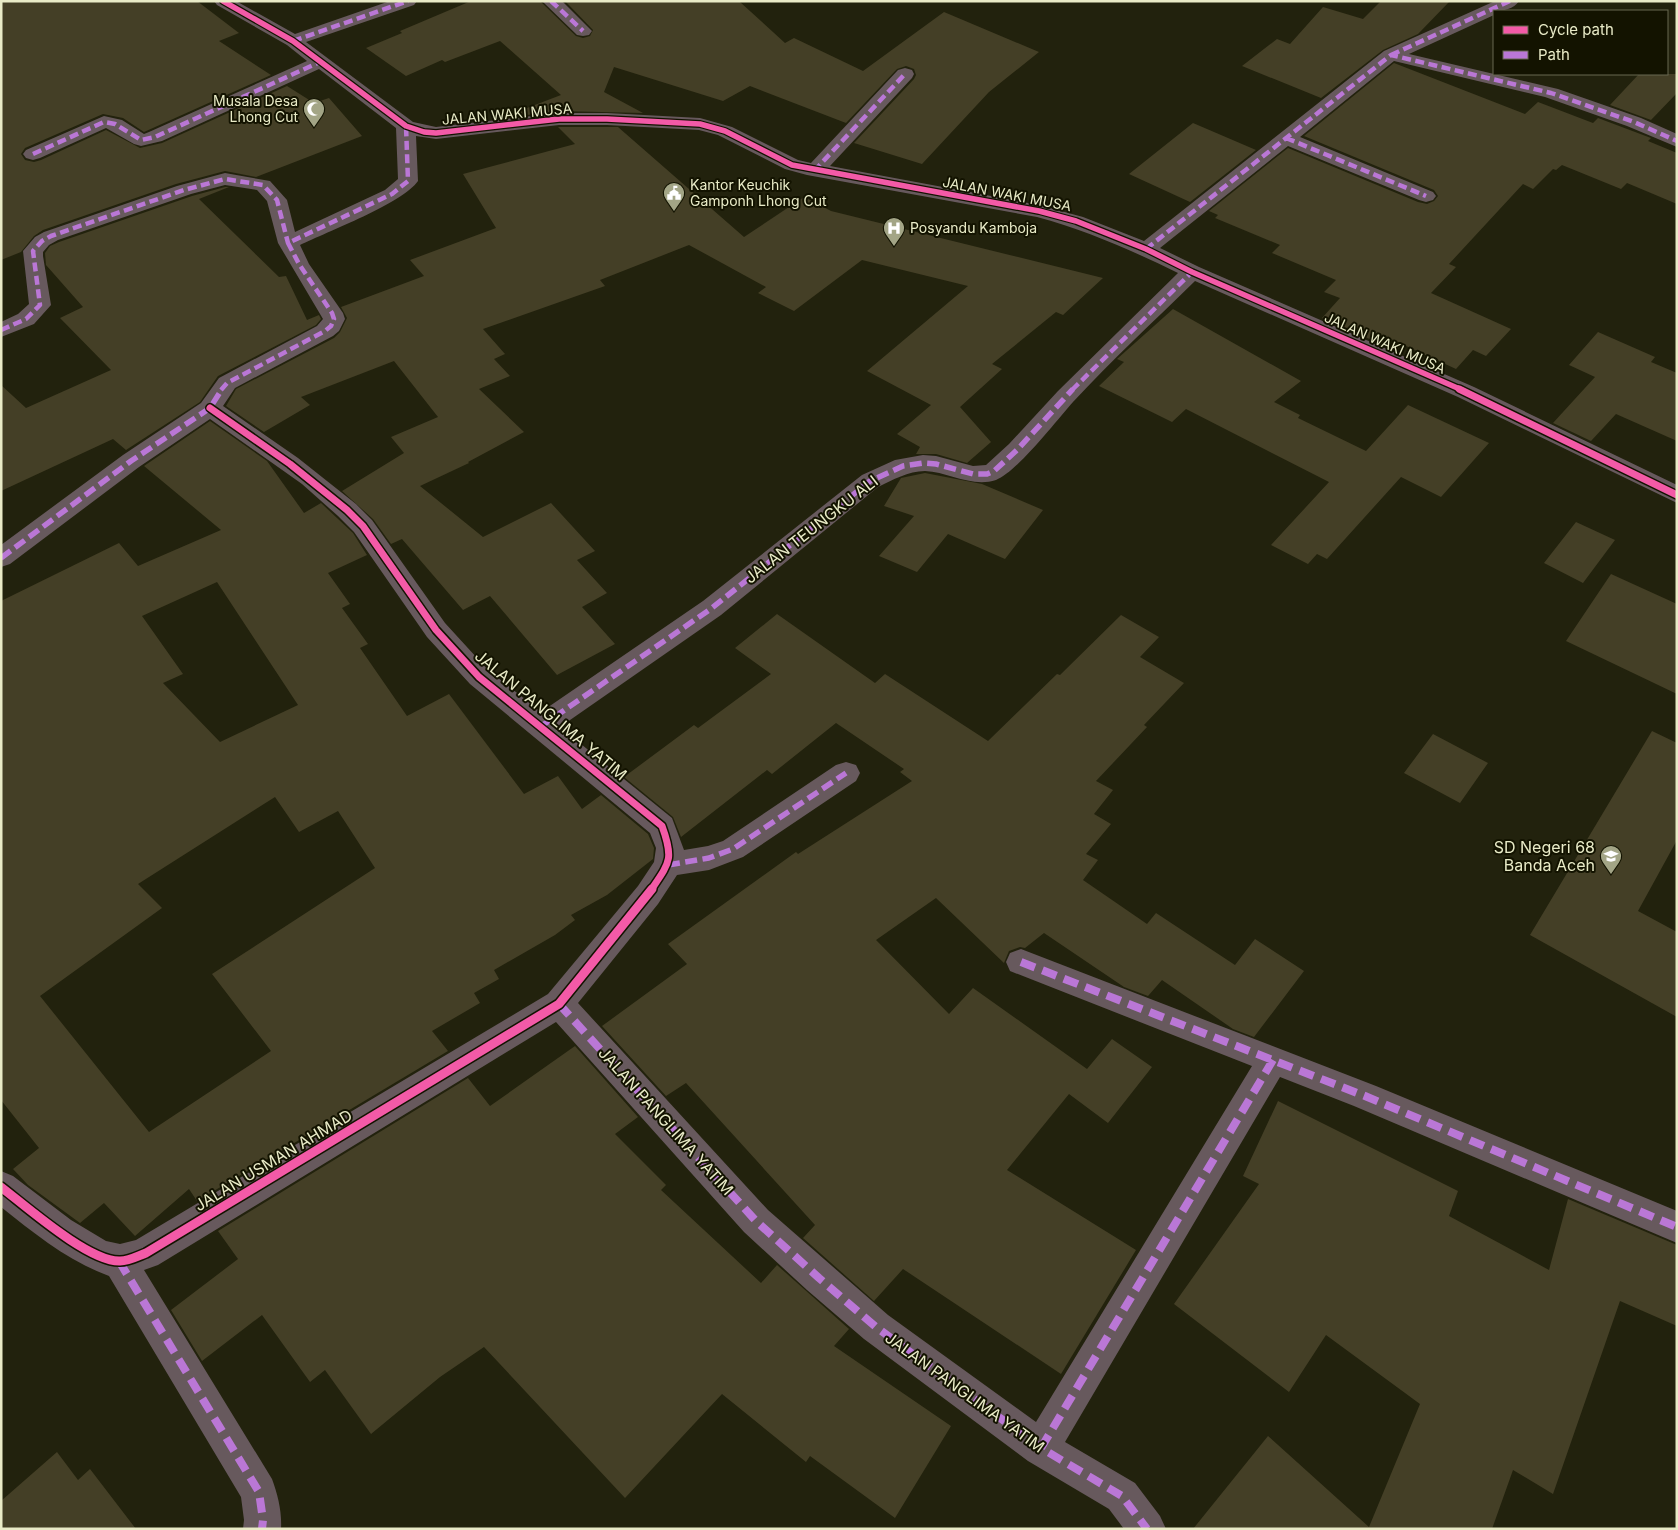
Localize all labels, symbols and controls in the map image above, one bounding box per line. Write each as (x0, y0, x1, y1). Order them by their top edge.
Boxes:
legend (1493, 10, 1668, 75)
text: Cycle path (1538, 20, 1614, 39)
text: Path (1538, 45, 1570, 64)
place label: Musala Desa Lhong Cut (213, 92, 298, 125)
mosque icon: Musala Desa Lhong Cut (302, 97, 326, 128)
street label: JALAN WAKI MUSA (441, 99, 573, 128)
street label: JALAN WAKI MUSA (941, 173, 1073, 214)
place label: Kantor Keuchik Gamponh Lhong Cut (690, 176, 827, 209)
public building icon: Kantor Keuchik Gamponh Lhong Cut (662, 181, 686, 212)
hospital icon: Posyandu Kamboja (882, 216, 906, 247)
place label: Posyandu Kamboja (910, 219, 1037, 236)
street label: JALAN WAKI MUSA (1322, 308, 1449, 377)
street label: JALAN TEUNGKU ALI (740, 471, 882, 587)
street label: JALAN PANGLIMA YATIM (471, 646, 631, 784)
place label: SD Negeri 68 Banda Aceh (1494, 837, 1595, 875)
school or university icon: SD Negeri 68 Banda Aceh (1599, 844, 1623, 875)
street label: JALAN PANGLIMA YATIM (594, 1043, 738, 1199)
street label: JALAN USMAN AHMAD (190, 1105, 356, 1215)
street label: JALAN PANGLIMA YATIM (881, 1327, 1049, 1457)

